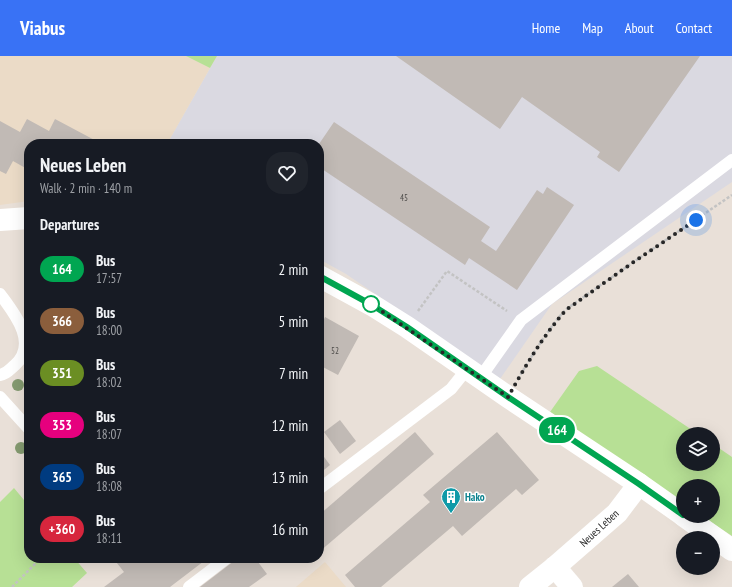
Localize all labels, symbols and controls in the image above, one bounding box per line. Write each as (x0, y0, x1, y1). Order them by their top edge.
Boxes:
text: Viabus (20, 16, 65, 40)
text: Home (532, 19, 560, 37)
text: Map (582, 19, 603, 37)
text: About (625, 19, 654, 37)
text: Contact (676, 19, 712, 37)
button: heart (266, 152, 308, 194)
text: Neues Leben (40, 153, 126, 177)
text: Walk · 2 min · 140 m (40, 180, 132, 197)
house number: 45 (400, 192, 408, 203)
your location (686, 210, 706, 230)
text: Departures (40, 215, 99, 234)
text: Bus (96, 251, 115, 270)
text: 164 (52, 260, 72, 278)
text: 2 min (278, 260, 308, 279)
text: 17:57 (96, 270, 122, 287)
unlabelled marker (362, 295, 380, 313)
text: Bus (96, 303, 115, 322)
text: 366 (52, 312, 72, 330)
text: 5 min (278, 312, 308, 331)
text: 18:00 (96, 322, 122, 339)
house number: 52 (331, 345, 339, 356)
text: Bus (96, 355, 115, 374)
text: 351 (52, 364, 72, 382)
text: 7 min (279, 364, 308, 383)
text: 18:02 (96, 374, 122, 391)
text: Bus (96, 407, 115, 426)
text: 353 (52, 416, 72, 434)
text: 12 min (272, 416, 308, 435)
line badge: 164 (534, 417, 580, 443)
text: 164 (547, 421, 567, 439)
text: 18:07 (96, 426, 122, 443)
map controls (676, 427, 720, 575)
button: layers (676, 427, 720, 471)
text: Bus (96, 459, 115, 478)
text: 365 (52, 468, 72, 486)
text: 13 min (272, 468, 308, 487)
text: 18:08 (96, 478, 122, 495)
button: + (676, 479, 720, 523)
building icon: Hako (440, 486, 462, 514)
place label: Hako (465, 490, 485, 504)
street label: Neues Leben (576, 506, 622, 550)
text: Bus (96, 511, 115, 530)
text: +360 (49, 520, 75, 538)
text: 16 min (272, 520, 308, 539)
text: 18:11 (96, 530, 122, 547)
button: − (676, 531, 720, 575)

